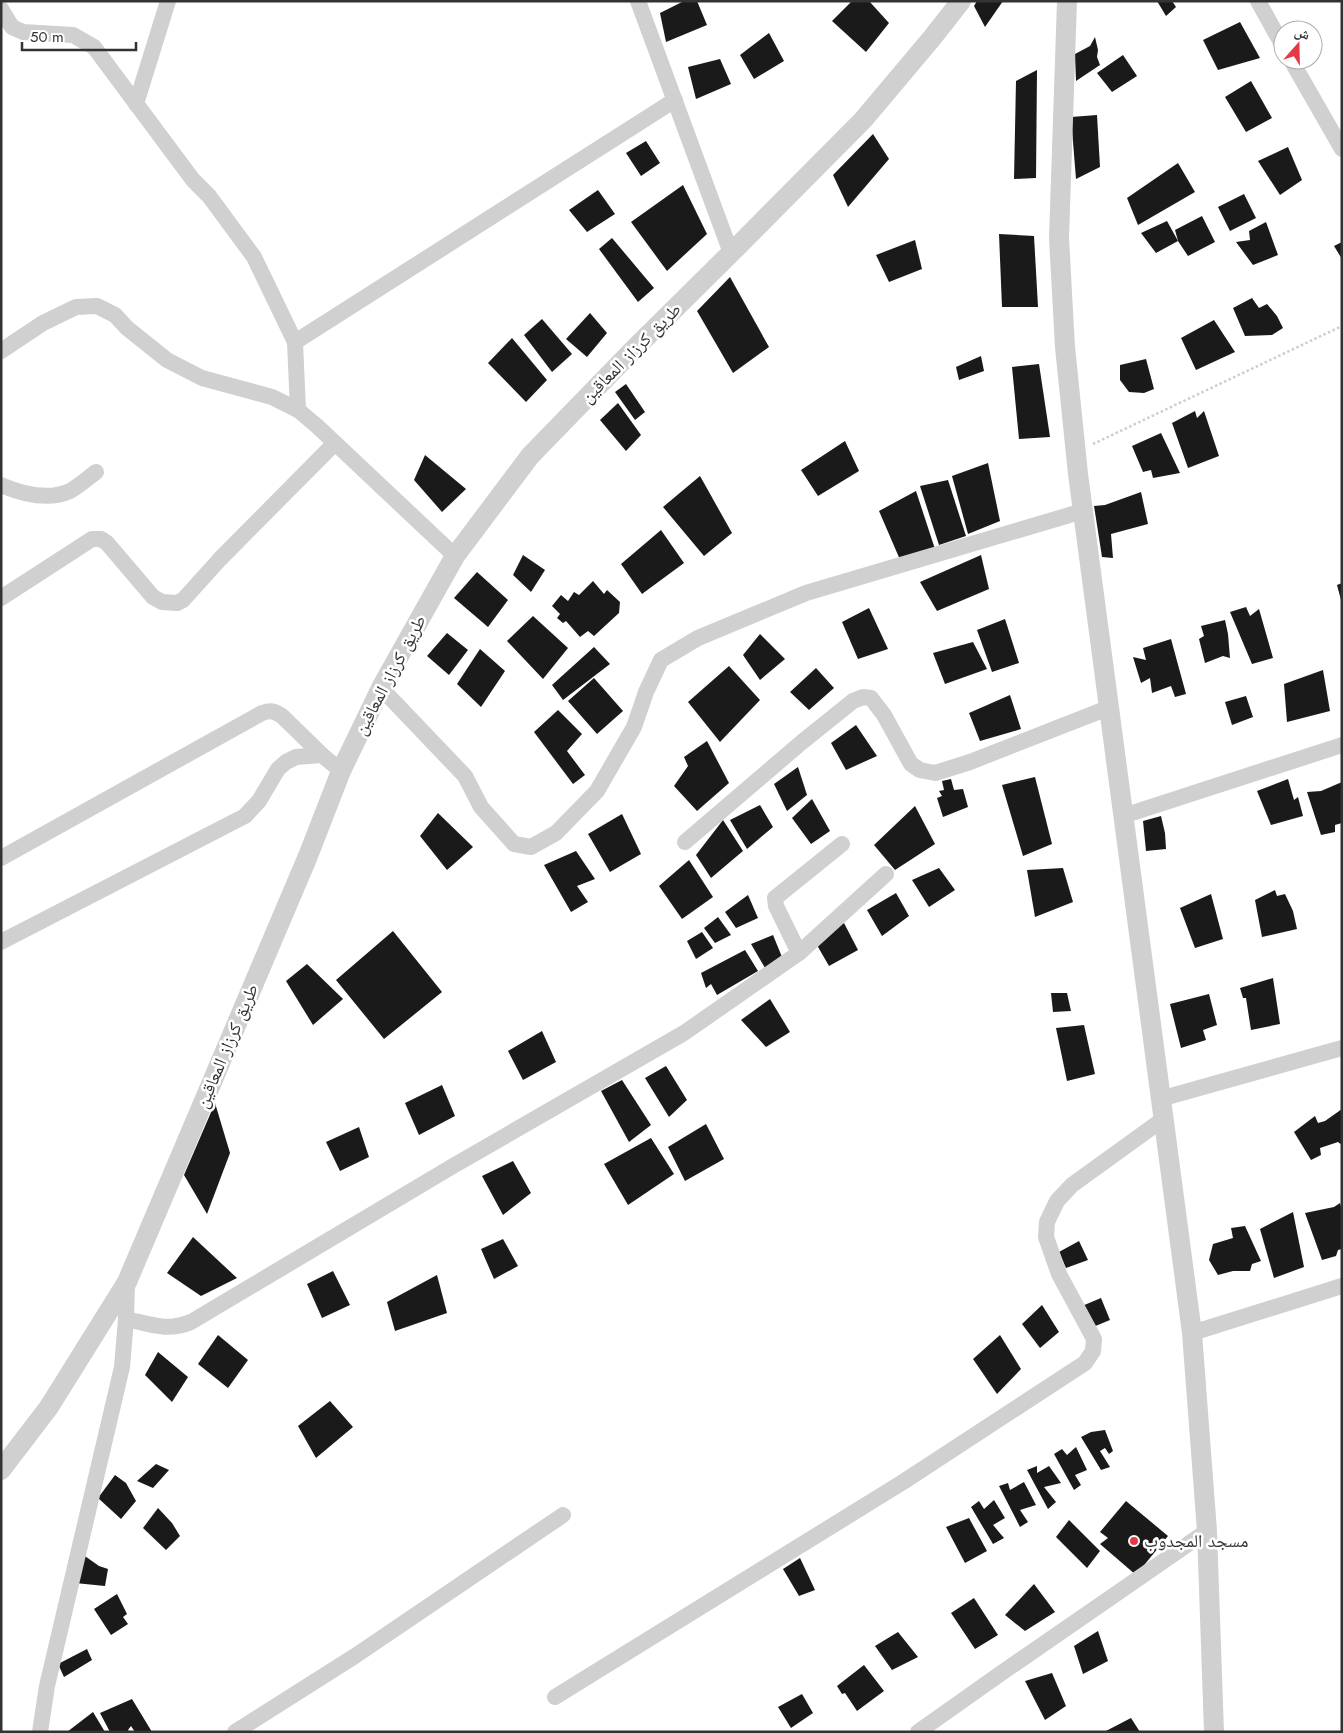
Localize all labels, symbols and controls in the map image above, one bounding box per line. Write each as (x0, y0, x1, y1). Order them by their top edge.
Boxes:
scale bar (22, 20, 136, 52)
north arrow (1273, 20, 1323, 70)
text: ش (1292, 21, 1313, 45)
text: 50 m (30, 26, 64, 48)
street label: طريق كرزاز المعاقين (575, 297, 687, 409)
street label: طريق كرزاز المعاقين (347, 610, 433, 740)
street label: طريق كرزاز المعاقين (189, 980, 265, 1112)
place label: مسجد المجدوب (1144, 1528, 1248, 1554)
marker: مسجد المجدوب (1128, 1535, 1140, 1547)

